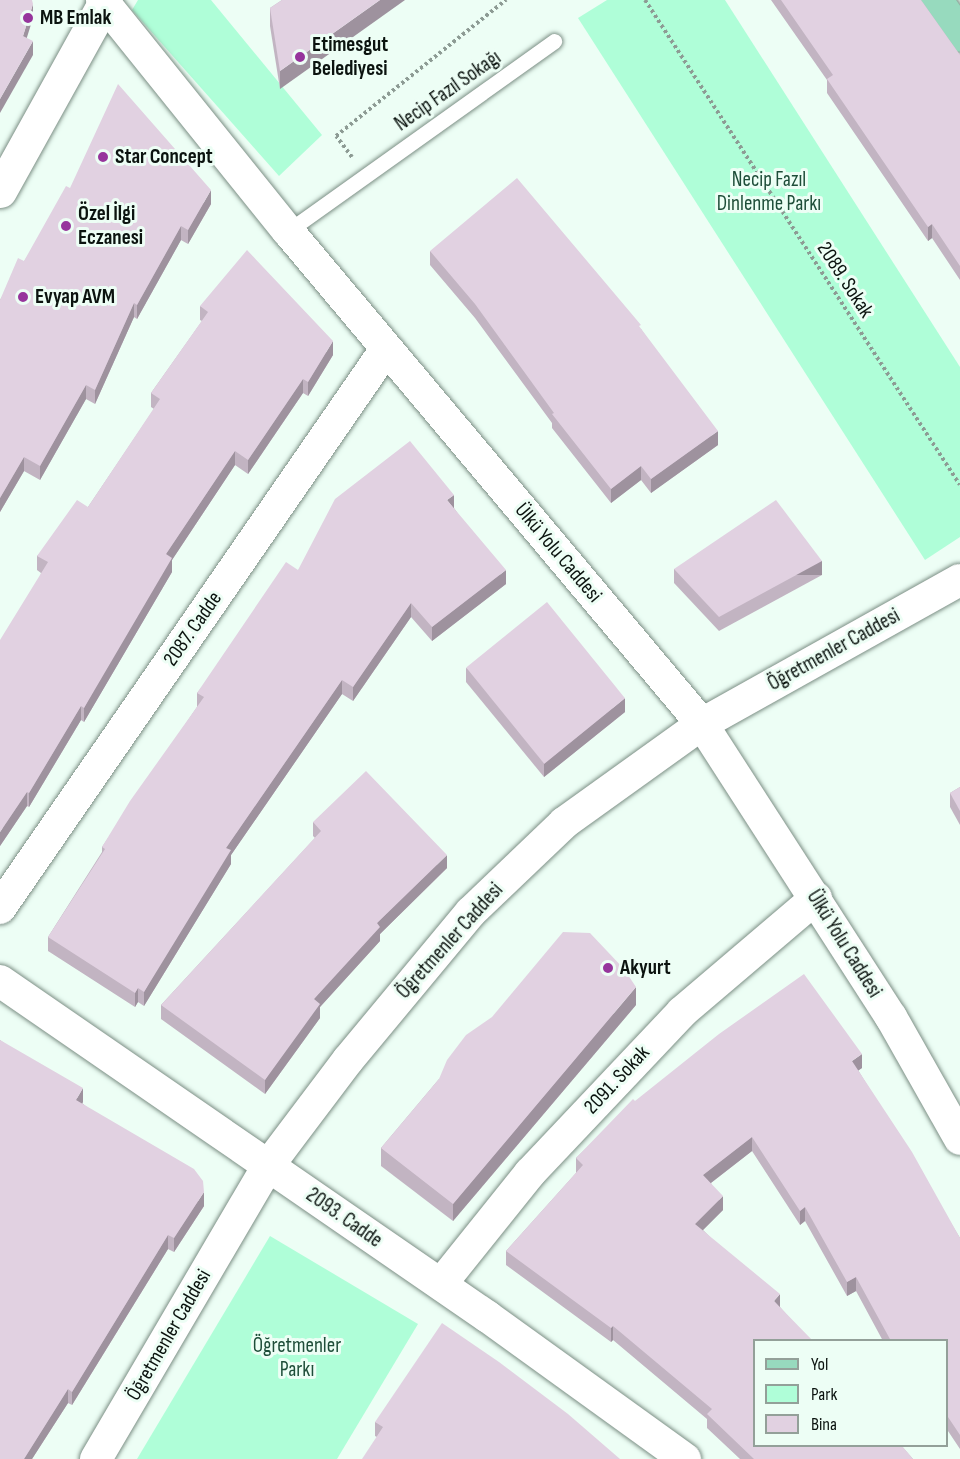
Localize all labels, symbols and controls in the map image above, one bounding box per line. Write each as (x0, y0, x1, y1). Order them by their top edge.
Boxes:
place label: MB Emlak (40, 5, 111, 31)
marker: MB Emlak (21, 11, 35, 25)
place label: Etimesgut Belediyesi (312, 32, 388, 82)
street label: Necip Fazıl Sokağı (390, 45, 506, 137)
marker: Etimesgut Belediyesi (293, 50, 307, 64)
place label: Star Concept (115, 144, 213, 170)
marker: Star Concept (96, 150, 110, 164)
park label: Necip Fazıl Dinlenme Parkı (717, 167, 821, 217)
place label: Özel İlgi Eczanesi (78, 201, 143, 251)
marker: Özel İlgi Eczanesi (59, 219, 73, 233)
street label: 2089. Sokak (811, 237, 879, 323)
place label: Evyap AVM (35, 284, 115, 310)
marker: Evyap AVM (16, 290, 30, 304)
street label: Ülkü Yolu Caddesi (509, 498, 607, 608)
street label: 2087. Cadde (158, 587, 228, 671)
street label: Öğretmenler Caddesi (764, 603, 904, 697)
street label: Öğretmenler Caddesi (391, 878, 509, 1004)
street label: Ülkü Yolu Caddesi (801, 886, 887, 1002)
place label: Akyurt (620, 955, 671, 981)
marker: Akyurt (601, 961, 615, 975)
street label: 2091. Sokak (579, 1041, 655, 1119)
street label: 2093. Cadde (301, 1183, 387, 1253)
street label: Öğretmenler Caddesi (121, 1265, 217, 1405)
park label: Öğretmenler Parkı (253, 1333, 341, 1383)
legend (753, 1339, 948, 1447)
text: Yol (811, 1354, 828, 1375)
text: Park (811, 1384, 837, 1405)
text: Bina (811, 1414, 837, 1435)

